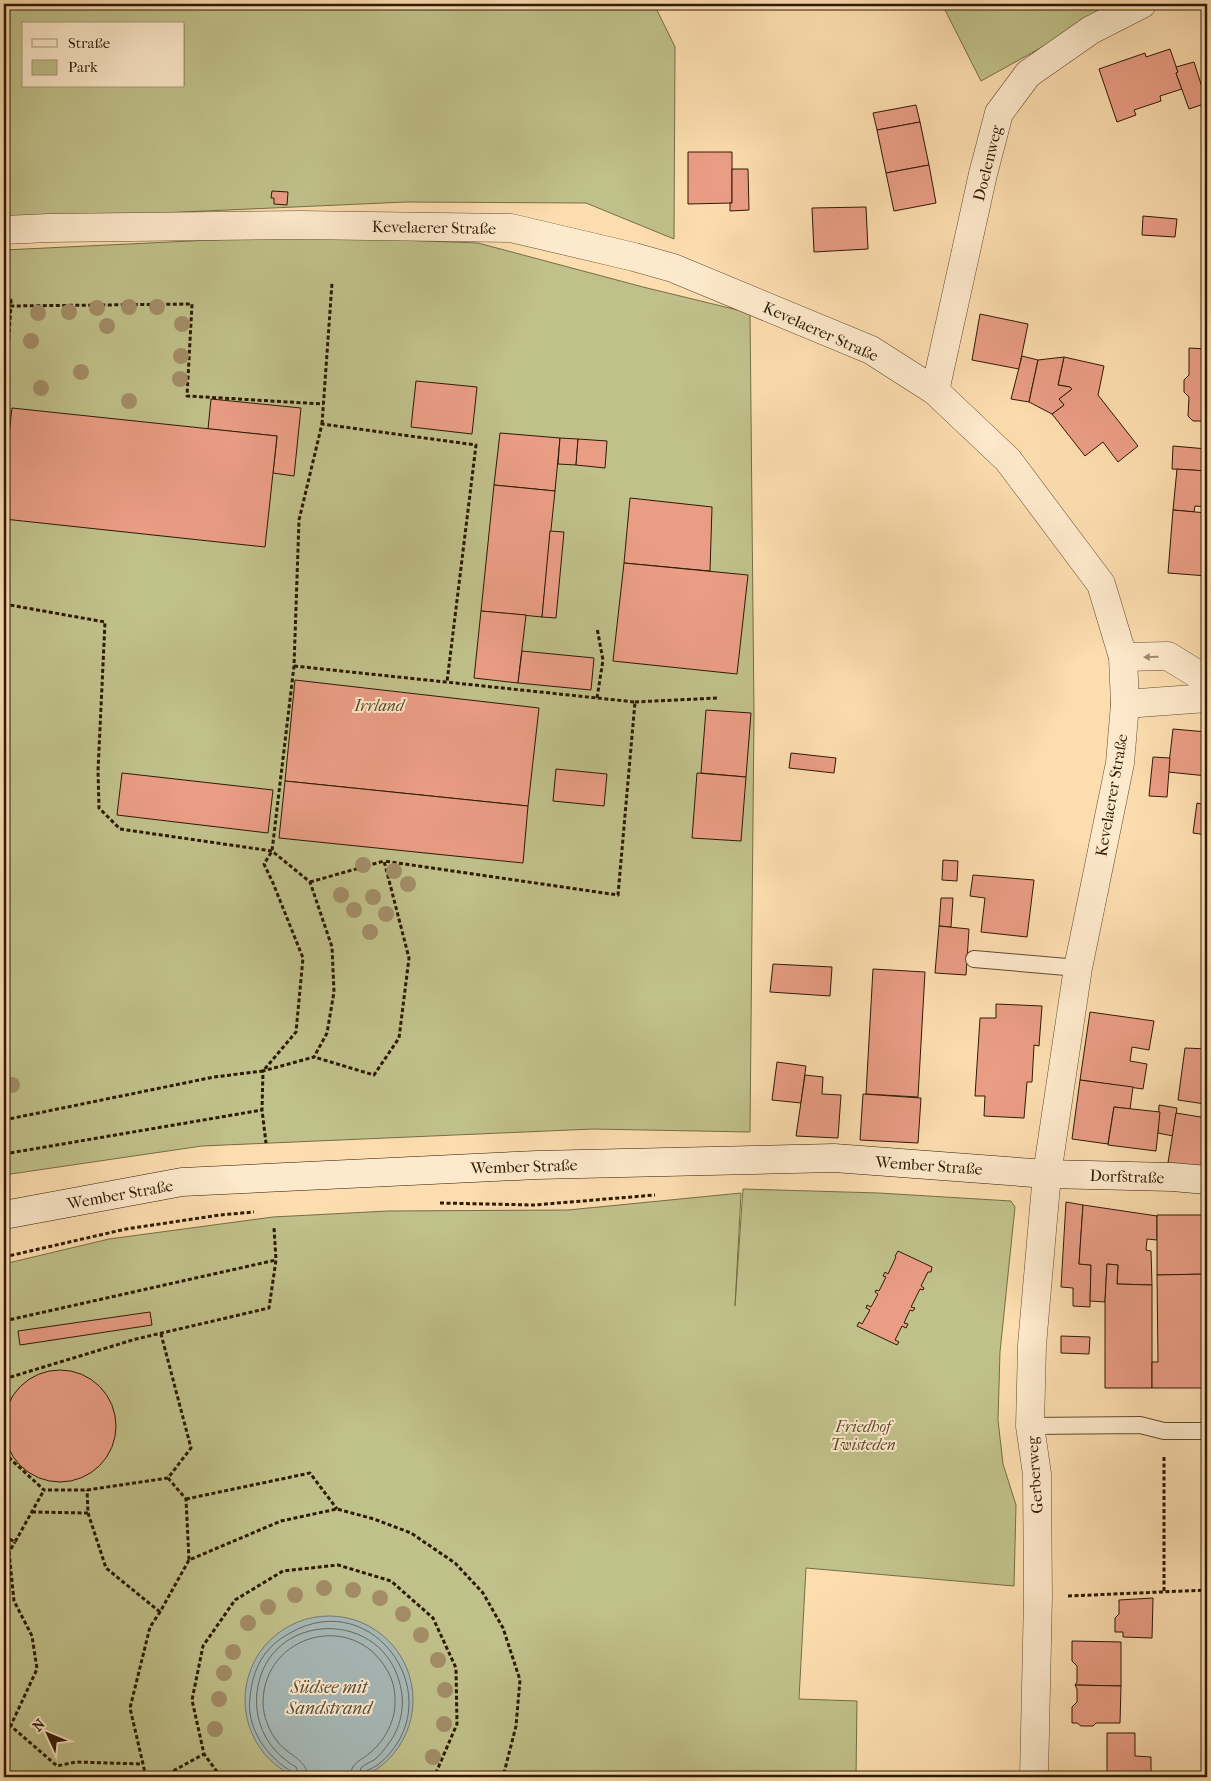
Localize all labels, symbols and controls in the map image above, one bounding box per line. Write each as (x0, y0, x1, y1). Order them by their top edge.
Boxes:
legend (22, 22, 185, 88)
text: Straße (68, 34, 111, 52)
text: Park (68, 58, 98, 76)
street label: Doelenweg (969, 123, 1006, 203)
street label: Kevelaerer Straße (372, 217, 496, 238)
street label: Kevelaerer Straße (760, 298, 881, 365)
one-way arrow (1143, 653, 1159, 661)
park label: Irrland (353, 696, 406, 715)
street label: Kevelaerer Straße (1091, 732, 1132, 858)
street label: Wember Straße (874, 1152, 983, 1179)
street label: Wember Straße (469, 1155, 578, 1178)
street label: Dorfstraße (1089, 1166, 1165, 1187)
street label: Wember Straße (65, 1176, 175, 1213)
park label: Friedhof Twisteden (830, 1417, 896, 1454)
street label: Gerberweg (1022, 1435, 1047, 1514)
water label: Südsee mit Sandstrand (286, 1677, 374, 1719)
north arrow (22, 1708, 72, 1758)
text: N (29, 1715, 49, 1735)

